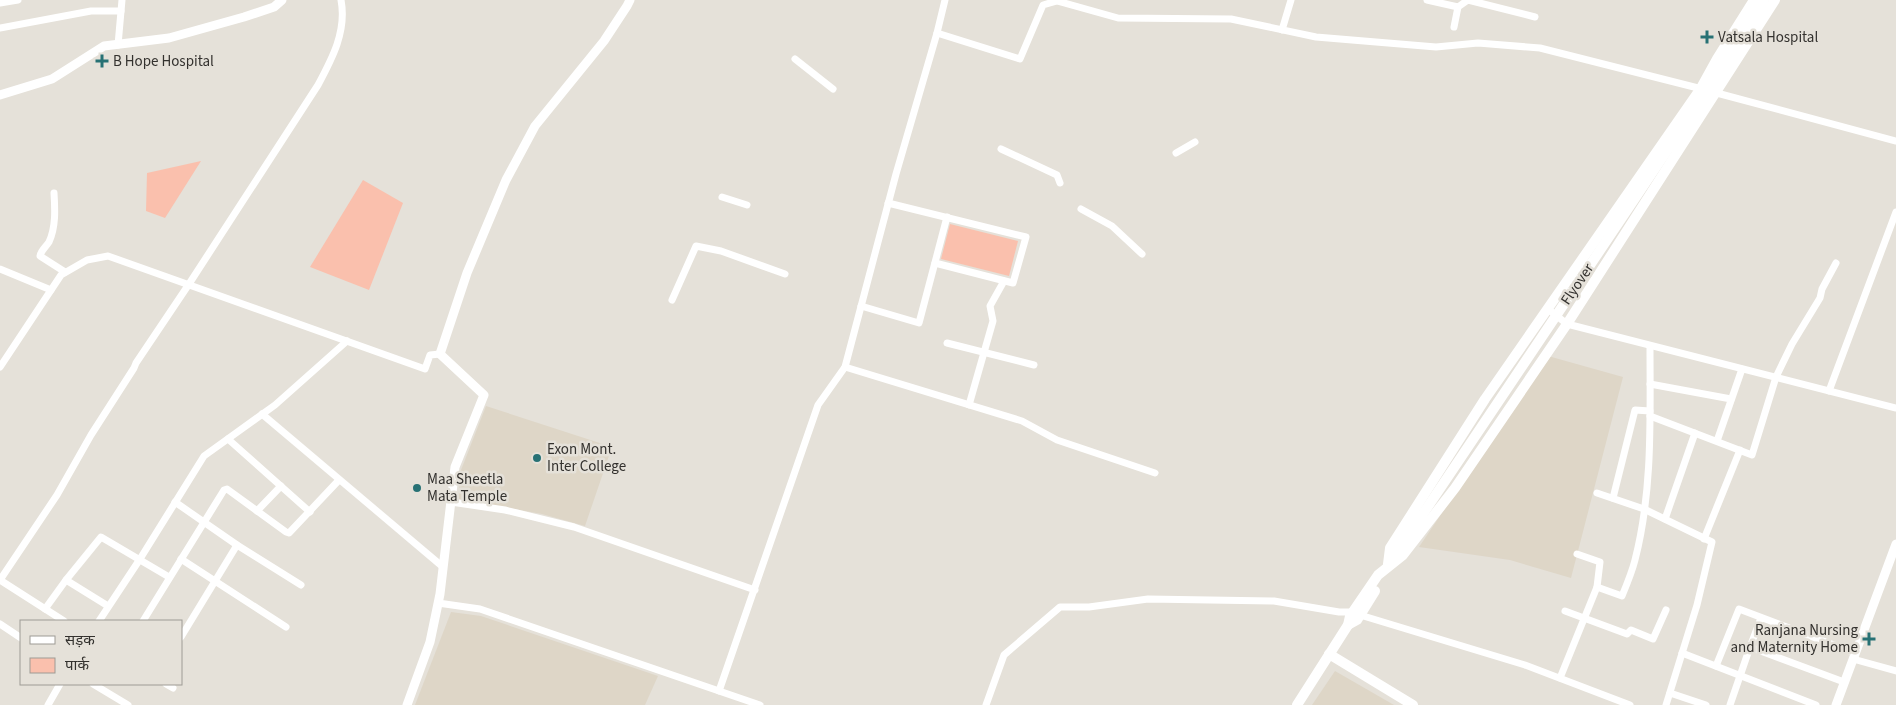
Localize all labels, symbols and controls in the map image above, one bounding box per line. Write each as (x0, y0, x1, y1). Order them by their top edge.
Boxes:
place label: Vatsala Hospital (1718, 27, 1818, 48)
marker: Vatsala Hospital (1700, 30, 1714, 44)
place label: B Hope Hospital (113, 51, 214, 72)
marker: B Hope Hospital (95, 54, 109, 68)
street label: Flyover (1556, 259, 1599, 309)
place label: Exon Mont. Inter College (547, 439, 626, 477)
marker: Exon Mont. Inter College (531, 452, 543, 464)
place label: Maa Sheetla Mata Temple (427, 469, 507, 507)
marker: Maa Sheetla Mata Temple (411, 482, 423, 494)
legend (20, 620, 182, 685)
place label: Ranjana Nursing and Maternity Home (1730, 620, 1858, 658)
text: सड़क (65, 630, 95, 651)
marker: Ranjana Nursing and Maternity Home (1862, 632, 1876, 646)
text: पार्क (65, 655, 89, 676)

